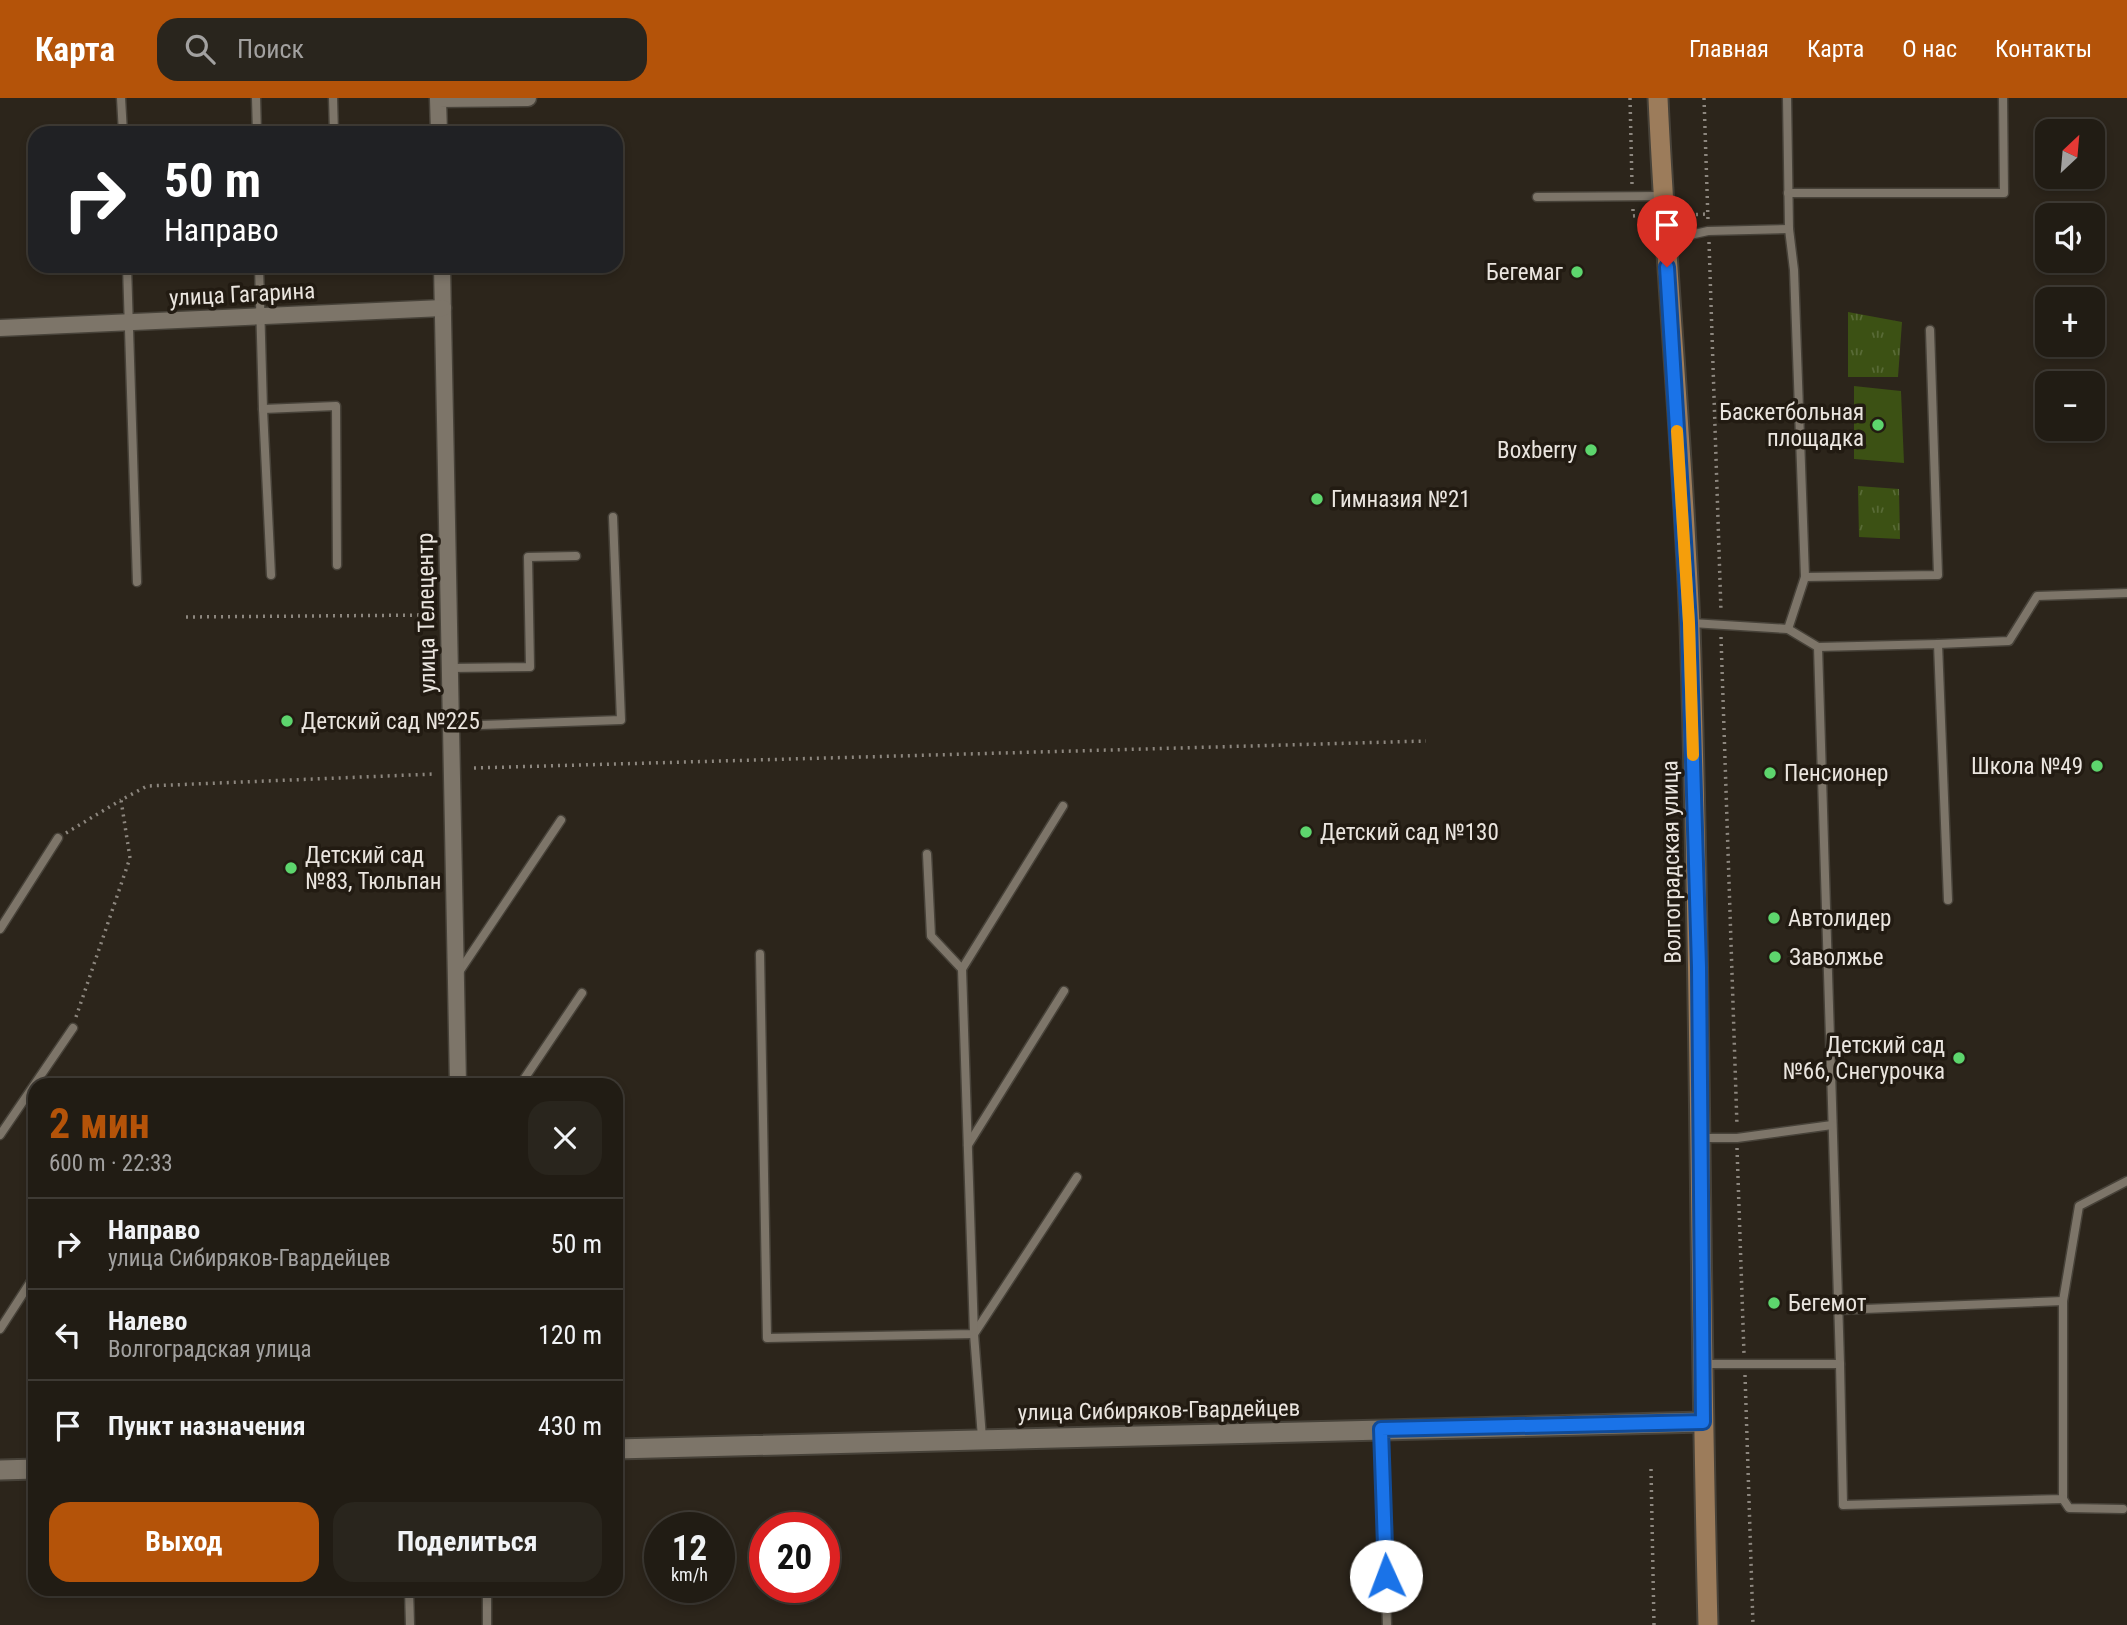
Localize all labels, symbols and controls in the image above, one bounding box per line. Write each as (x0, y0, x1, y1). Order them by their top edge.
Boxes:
search box (157, 18, 647, 81)
text: Карта (35, 30, 115, 69)
icon: search (181, 30, 219, 68)
text: Поиск (237, 34, 304, 64)
text: Главная (1689, 35, 1769, 63)
text: Карта (1807, 35, 1864, 63)
text: О нас (1902, 35, 1957, 63)
text: Контакты (1995, 35, 2092, 63)
north arrow (2035, 119, 2105, 189)
map controls (2035, 119, 2105, 441)
text: 50 m (164, 152, 261, 209)
icon: right (49, 154, 140, 245)
pin (1637, 195, 1697, 267)
button: sound (2035, 203, 2105, 273)
icon: arrive (1648, 206, 1686, 244)
text: Направо (164, 211, 279, 249)
place label: Бегемаг (1486, 259, 1563, 286)
marker: Бегемаг (1569, 264, 1585, 280)
street label: улица Гагарина (168, 277, 316, 312)
button: + (2035, 287, 2105, 357)
button: − (2035, 371, 2105, 441)
place label: Баскетбольная площадка (1719, 399, 1864, 452)
marker: Баскетбольная площадка (1870, 417, 1886, 433)
place label: Boxberry (1497, 437, 1577, 464)
marker: Boxberry (1583, 442, 1599, 458)
place label: Гимназия №21 (1331, 486, 1471, 513)
marker: Гимназия №21 (1309, 491, 1325, 507)
street label: улица Телецентр (412, 533, 441, 693)
place label: Детский сад №225 (301, 708, 480, 735)
marker: Детский сад №225 (279, 713, 295, 729)
place label: Школа №49 (1971, 753, 2083, 780)
marker: Школа №49 (2089, 758, 2105, 774)
street label: Волгоградская улица (1656, 760, 1687, 964)
place label: Пенсионер (1784, 760, 1888, 787)
marker: Пенсионер (1762, 765, 1778, 781)
place label: Детский сад №130 (1320, 819, 1499, 846)
marker: Детский сад №130 (1298, 824, 1314, 840)
place label: Детский сад №83, Тюльпан (305, 842, 441, 895)
marker: Детский сад №83, Тюльпан (283, 860, 299, 876)
place label: Автолидер (1788, 905, 1891, 932)
marker: Автолидер (1766, 910, 1782, 926)
place label: Заволжье (1789, 944, 1884, 971)
marker: Заволжье (1767, 949, 1783, 965)
place label: Детский сад №66, Снегурочка (1782, 1032, 1945, 1085)
marker: Детский сад №66, Снегурочка (1951, 1050, 1967, 1066)
text: 2 мин (49, 1099, 150, 1148)
button: close (528, 1101, 602, 1175)
text: 600 m · 22:33 (49, 1150, 173, 1177)
text: Направо (108, 1215, 200, 1245)
icon: right (49, 1225, 87, 1263)
text: 50 m (551, 1229, 602, 1259)
text: улица Сибиряков-Гвардейцев (108, 1245, 391, 1272)
place label: Бегемот (1788, 1290, 1867, 1317)
marker: Бегемот (1766, 1295, 1782, 1311)
text: Налево (108, 1306, 188, 1336)
icon: left (49, 1316, 87, 1354)
text: 120 m (538, 1320, 602, 1350)
text: Волгоградская улица (108, 1336, 311, 1363)
street label: улица Сибиряков-Гвардейцев (1017, 1395, 1301, 1426)
icon: arrive (49, 1407, 87, 1445)
text: Пункт назначения (108, 1411, 306, 1441)
text: 430 m (538, 1411, 602, 1441)
button: Выход (49, 1502, 319, 1582)
button: Поделиться (333, 1502, 602, 1582)
speed limit sign: 20 (749, 1512, 840, 1603)
text: 12 (672, 1528, 707, 1569)
position arrow (1349, 1539, 1423, 1613)
text: km/h (671, 1564, 708, 1585)

